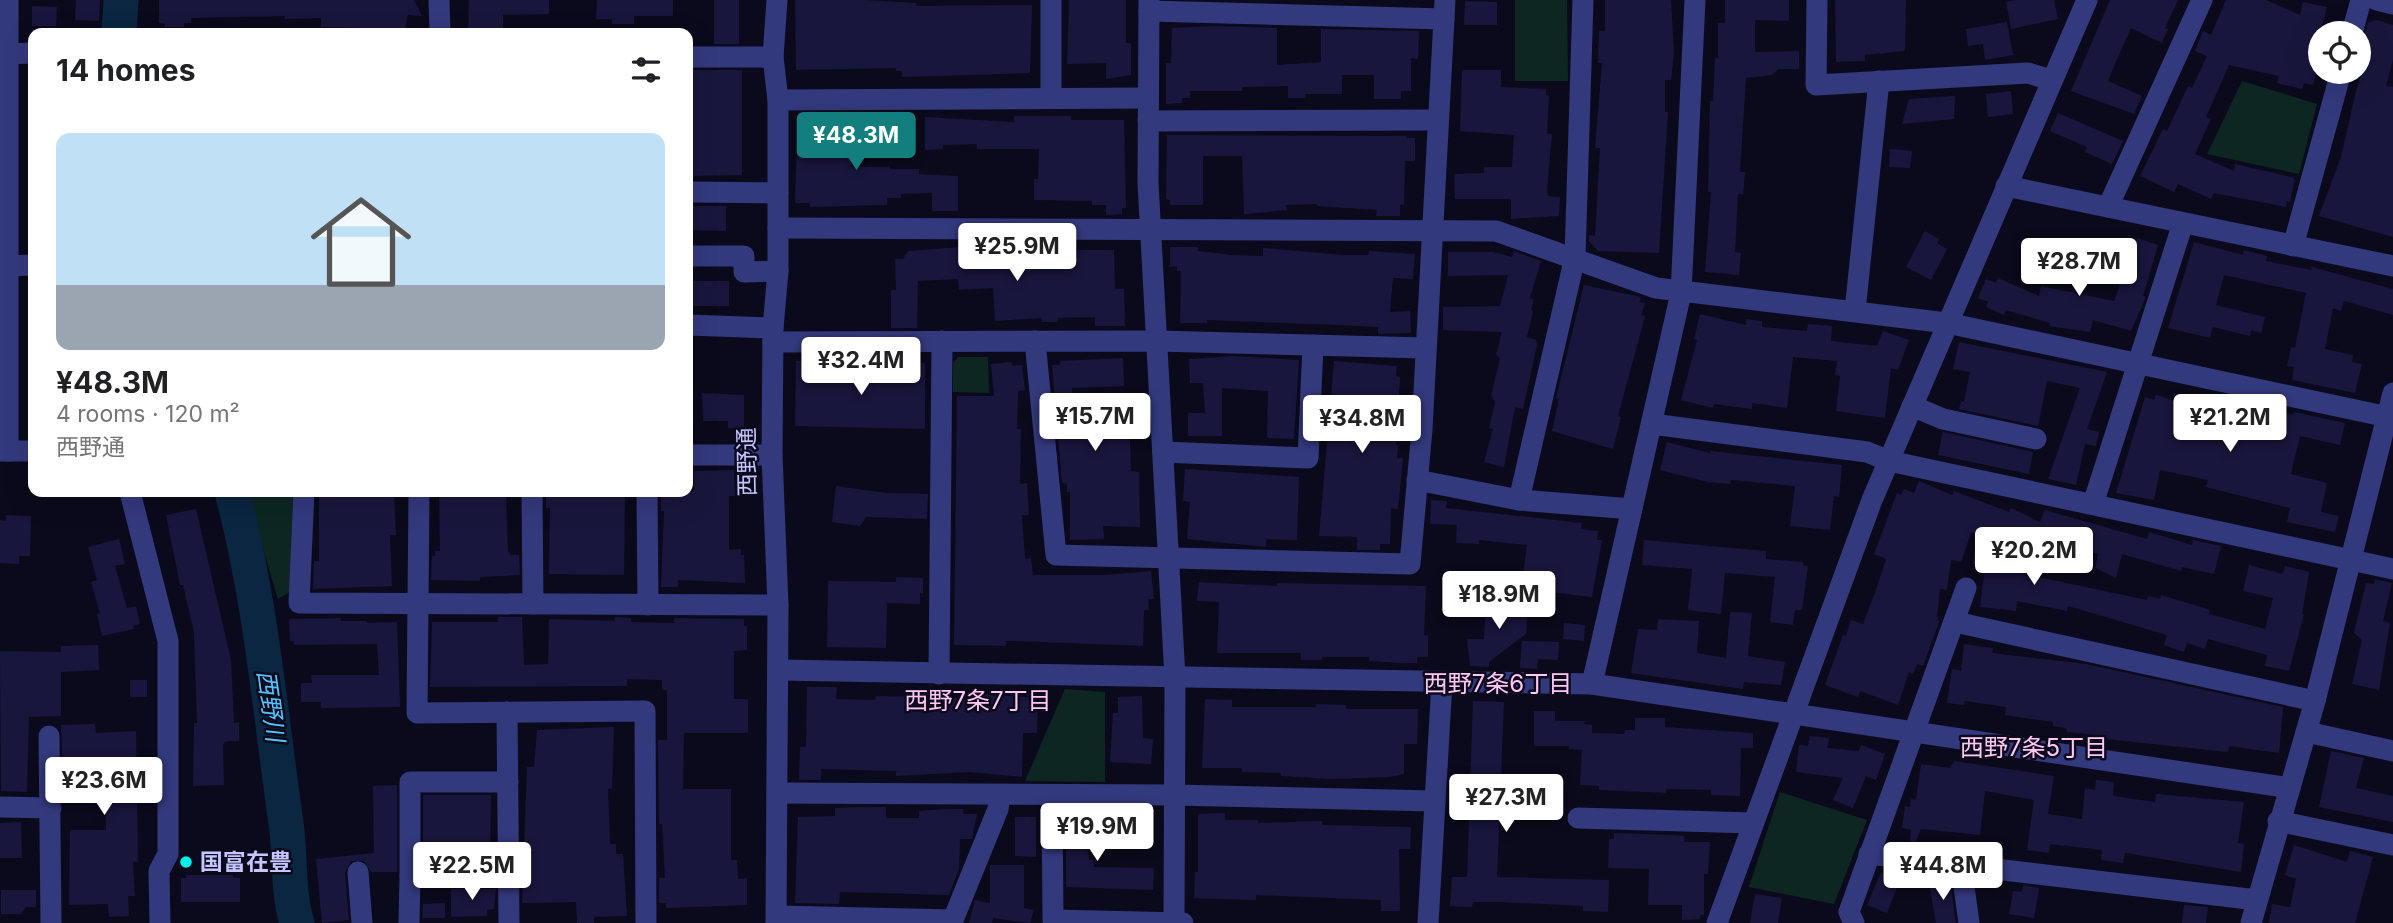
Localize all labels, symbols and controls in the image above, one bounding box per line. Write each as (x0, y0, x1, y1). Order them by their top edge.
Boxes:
map controls (2308, 21, 2371, 84)
button: locate (2308, 21, 2371, 84)
icon: filters (627, 51, 665, 89)
text: 14 homes (56, 52, 195, 88)
pin: ¥48.3M (799, 113, 913, 172)
text: ¥48.3M (813, 121, 899, 149)
icon: home (298, 179, 424, 305)
pin: ¥25.9M (960, 224, 1074, 283)
text: ¥25.9M (974, 232, 1060, 260)
pin: ¥28.7M (2022, 238, 2136, 298)
text: ¥28.7M (2037, 247, 2121, 275)
pin: ¥32.4M (804, 338, 918, 397)
text: ¥32.4M (817, 346, 905, 374)
text: ¥48.3M (56, 364, 169, 400)
pin: ¥15.7M (1038, 393, 1152, 453)
pin: ¥21.2M (2173, 394, 2287, 454)
pin: ¥34.8M (1305, 396, 1419, 455)
text: 4 rooms · 120 m² (56, 400, 240, 428)
text: ¥15.7M (1055, 402, 1135, 430)
text: ¥21.2M (2189, 403, 2271, 431)
text: ¥34.8M (1319, 404, 1405, 432)
street label: 西野通 (732, 427, 762, 497)
text: 西野通 (56, 433, 125, 461)
pin: ¥20.2M (1977, 528, 2091, 587)
text: ¥20.2M (1991, 536, 2077, 564)
pin: ¥18.9M (1442, 572, 1556, 631)
text: ¥18.9M (1458, 580, 1540, 608)
water label: 西野川 (252, 668, 291, 747)
district label: 西野7条6丁目 (1424, 669, 1572, 698)
district label: 西野7条7丁目 (904, 686, 1052, 715)
district label: 西野7条5丁目 (1960, 733, 2108, 762)
pin: ¥23.6M (47, 758, 161, 817)
text: ¥23.6M (61, 766, 147, 794)
pin: ¥27.3M (1449, 774, 1563, 834)
text: ¥27.3M (1465, 783, 1547, 811)
pin: ¥19.9M (1040, 804, 1154, 863)
text: ¥19.9M (1056, 812, 1138, 840)
pin: ¥22.5M (415, 842, 529, 902)
pin: ¥44.8M (1886, 842, 2000, 902)
place label: 国富在豊 (200, 848, 292, 876)
text: ¥22.5M (429, 851, 515, 879)
text: ¥44.8M (1900, 851, 1986, 879)
marker: 国富在豊 (178, 854, 194, 870)

